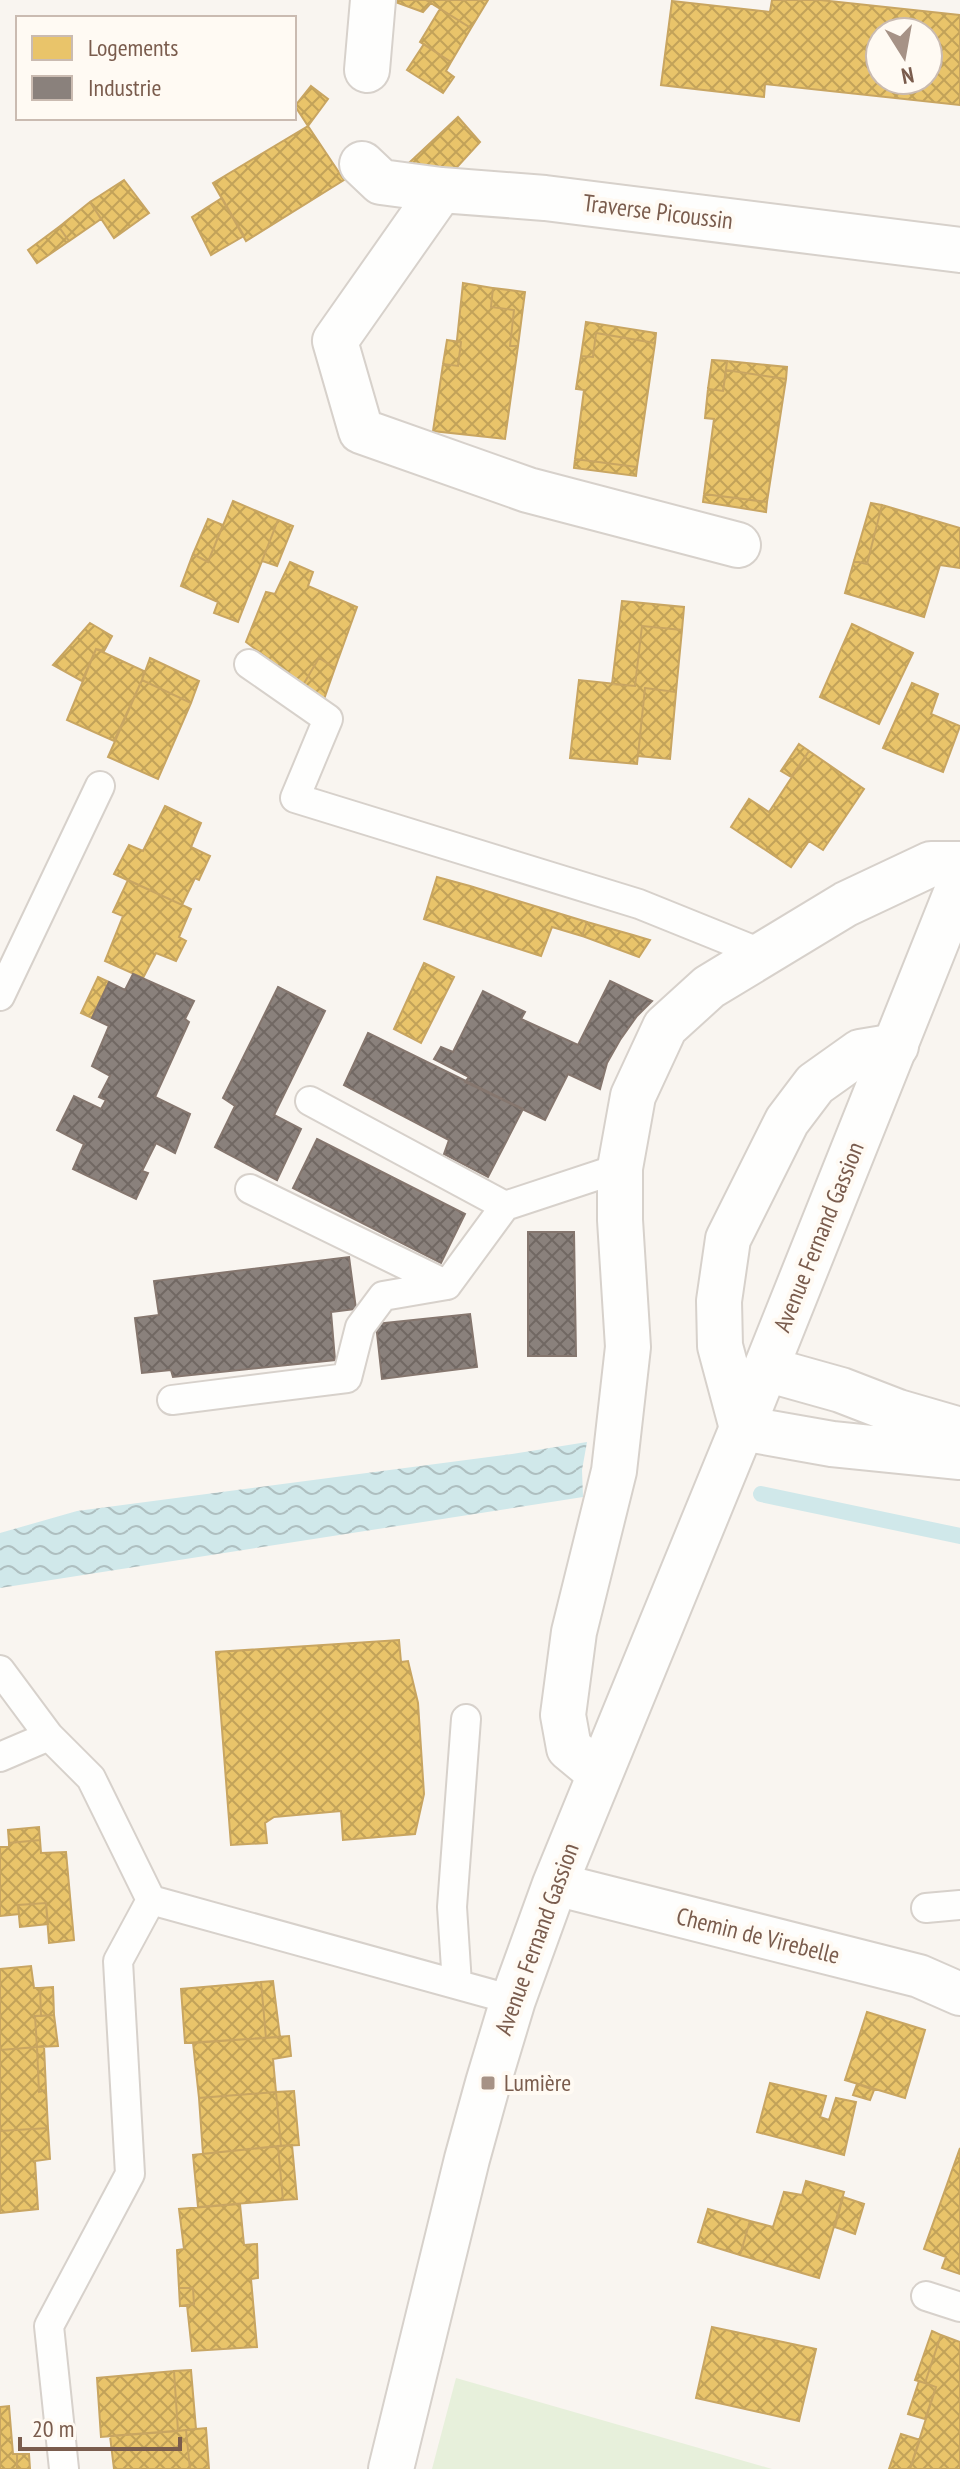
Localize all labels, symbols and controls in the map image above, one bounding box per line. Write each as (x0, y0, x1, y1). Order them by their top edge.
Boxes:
legend (16, 16, 296, 120)
north arrow (864, 16, 944, 96)
text: Logements (88, 32, 178, 63)
text: N (899, 61, 916, 91)
text: Industrie (88, 72, 161, 103)
street label: Traverse Picoussin (581, 187, 735, 236)
street label: Avenue Fernand Gassion (766, 1137, 871, 1336)
street label: Avenue Fernand Gassion (487, 1839, 586, 2039)
street label: Chemin de Virebelle (673, 1900, 843, 1971)
place label: Lumière (504, 2067, 571, 2098)
marker: Lumière (479, 2074, 497, 2092)
scale bar (20, 2401, 180, 2451)
text: 20 m (32, 2413, 74, 2444)

